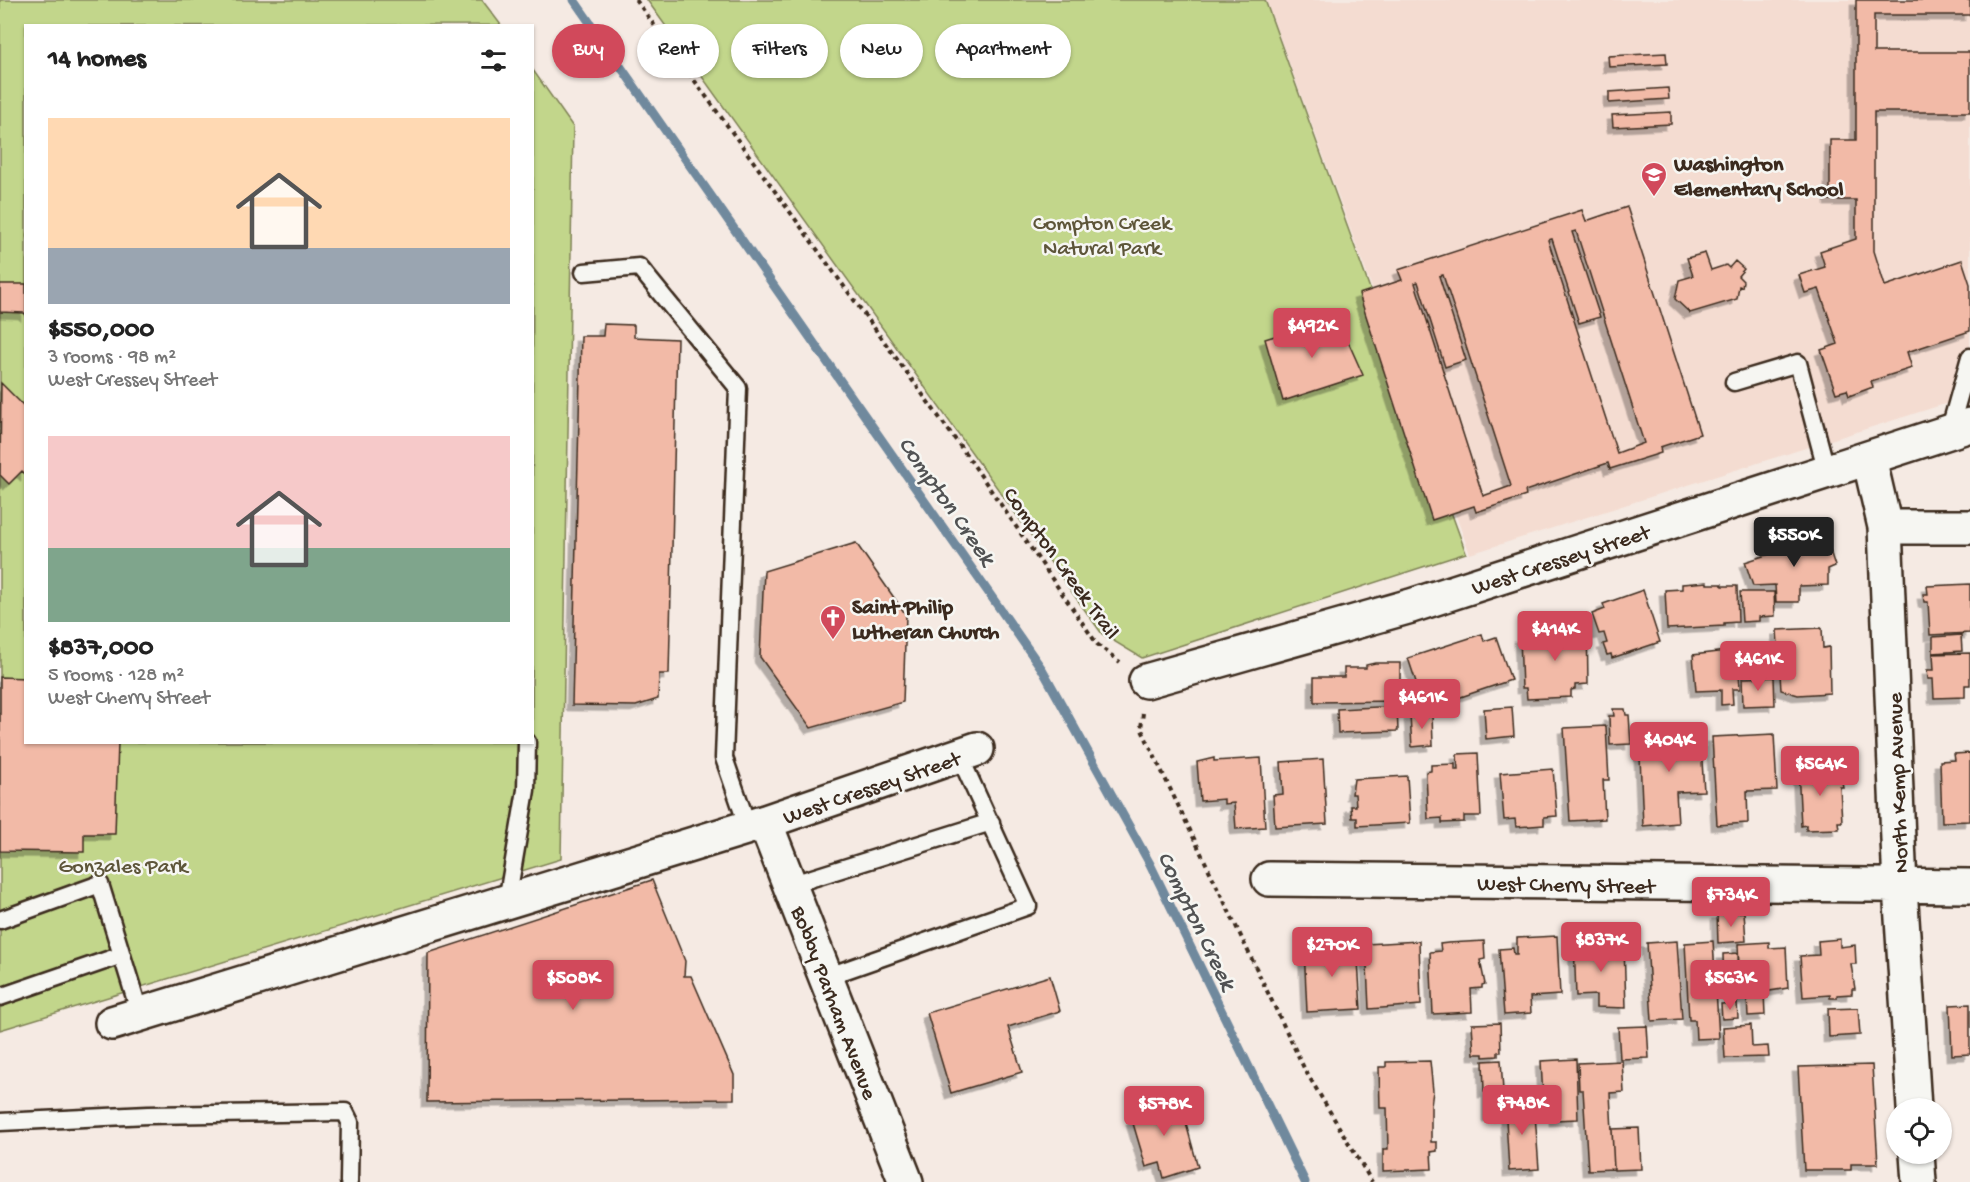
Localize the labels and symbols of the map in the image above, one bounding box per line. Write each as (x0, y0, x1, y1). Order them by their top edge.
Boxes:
place label: Washington Elementary School (1673, 153, 1844, 204)
school or university icon: Washington Elementary School (1639, 160, 1669, 198)
park label: Compton Creek Natural Park (1033, 212, 1173, 263)
pin: $492K (1270, 308, 1354, 359)
water label: Compton Creek (890, 432, 1002, 574)
street label: Compton Creek Trail (996, 483, 1124, 645)
pin: $550K (1752, 517, 1836, 568)
street label: West Cressey Street (1469, 520, 1655, 603)
place label: Saint Philip Lutheran Church (852, 596, 1000, 647)
church icon: Saint Philip Lutheran Church (818, 603, 848, 641)
pin: $414K (1513, 611, 1597, 662)
pin: $461K (1716, 641, 1800, 692)
pin: $461K (1380, 679, 1464, 730)
street label: North Kemp Avenue (1884, 691, 1916, 874)
pin: $404K (1627, 722, 1711, 773)
pin: $564K (1778, 746, 1862, 797)
street label: West Cressey Street (780, 747, 966, 832)
water label: Compton Creek (1149, 847, 1242, 998)
park label: Gonzales Park (58, 855, 190, 881)
street label: West Cherry Street (1477, 872, 1657, 902)
pin: $734K (1689, 877, 1773, 928)
street label: Bobby Parham Avenue (783, 902, 881, 1104)
pin: $837K (1559, 922, 1643, 973)
pin: $270K (1290, 927, 1374, 978)
pin: $508K (531, 960, 615, 1011)
pin: $563K (1688, 960, 1772, 1011)
pin: $748K (1480, 1085, 1564, 1136)
pin: $578K (1122, 1086, 1206, 1137)

